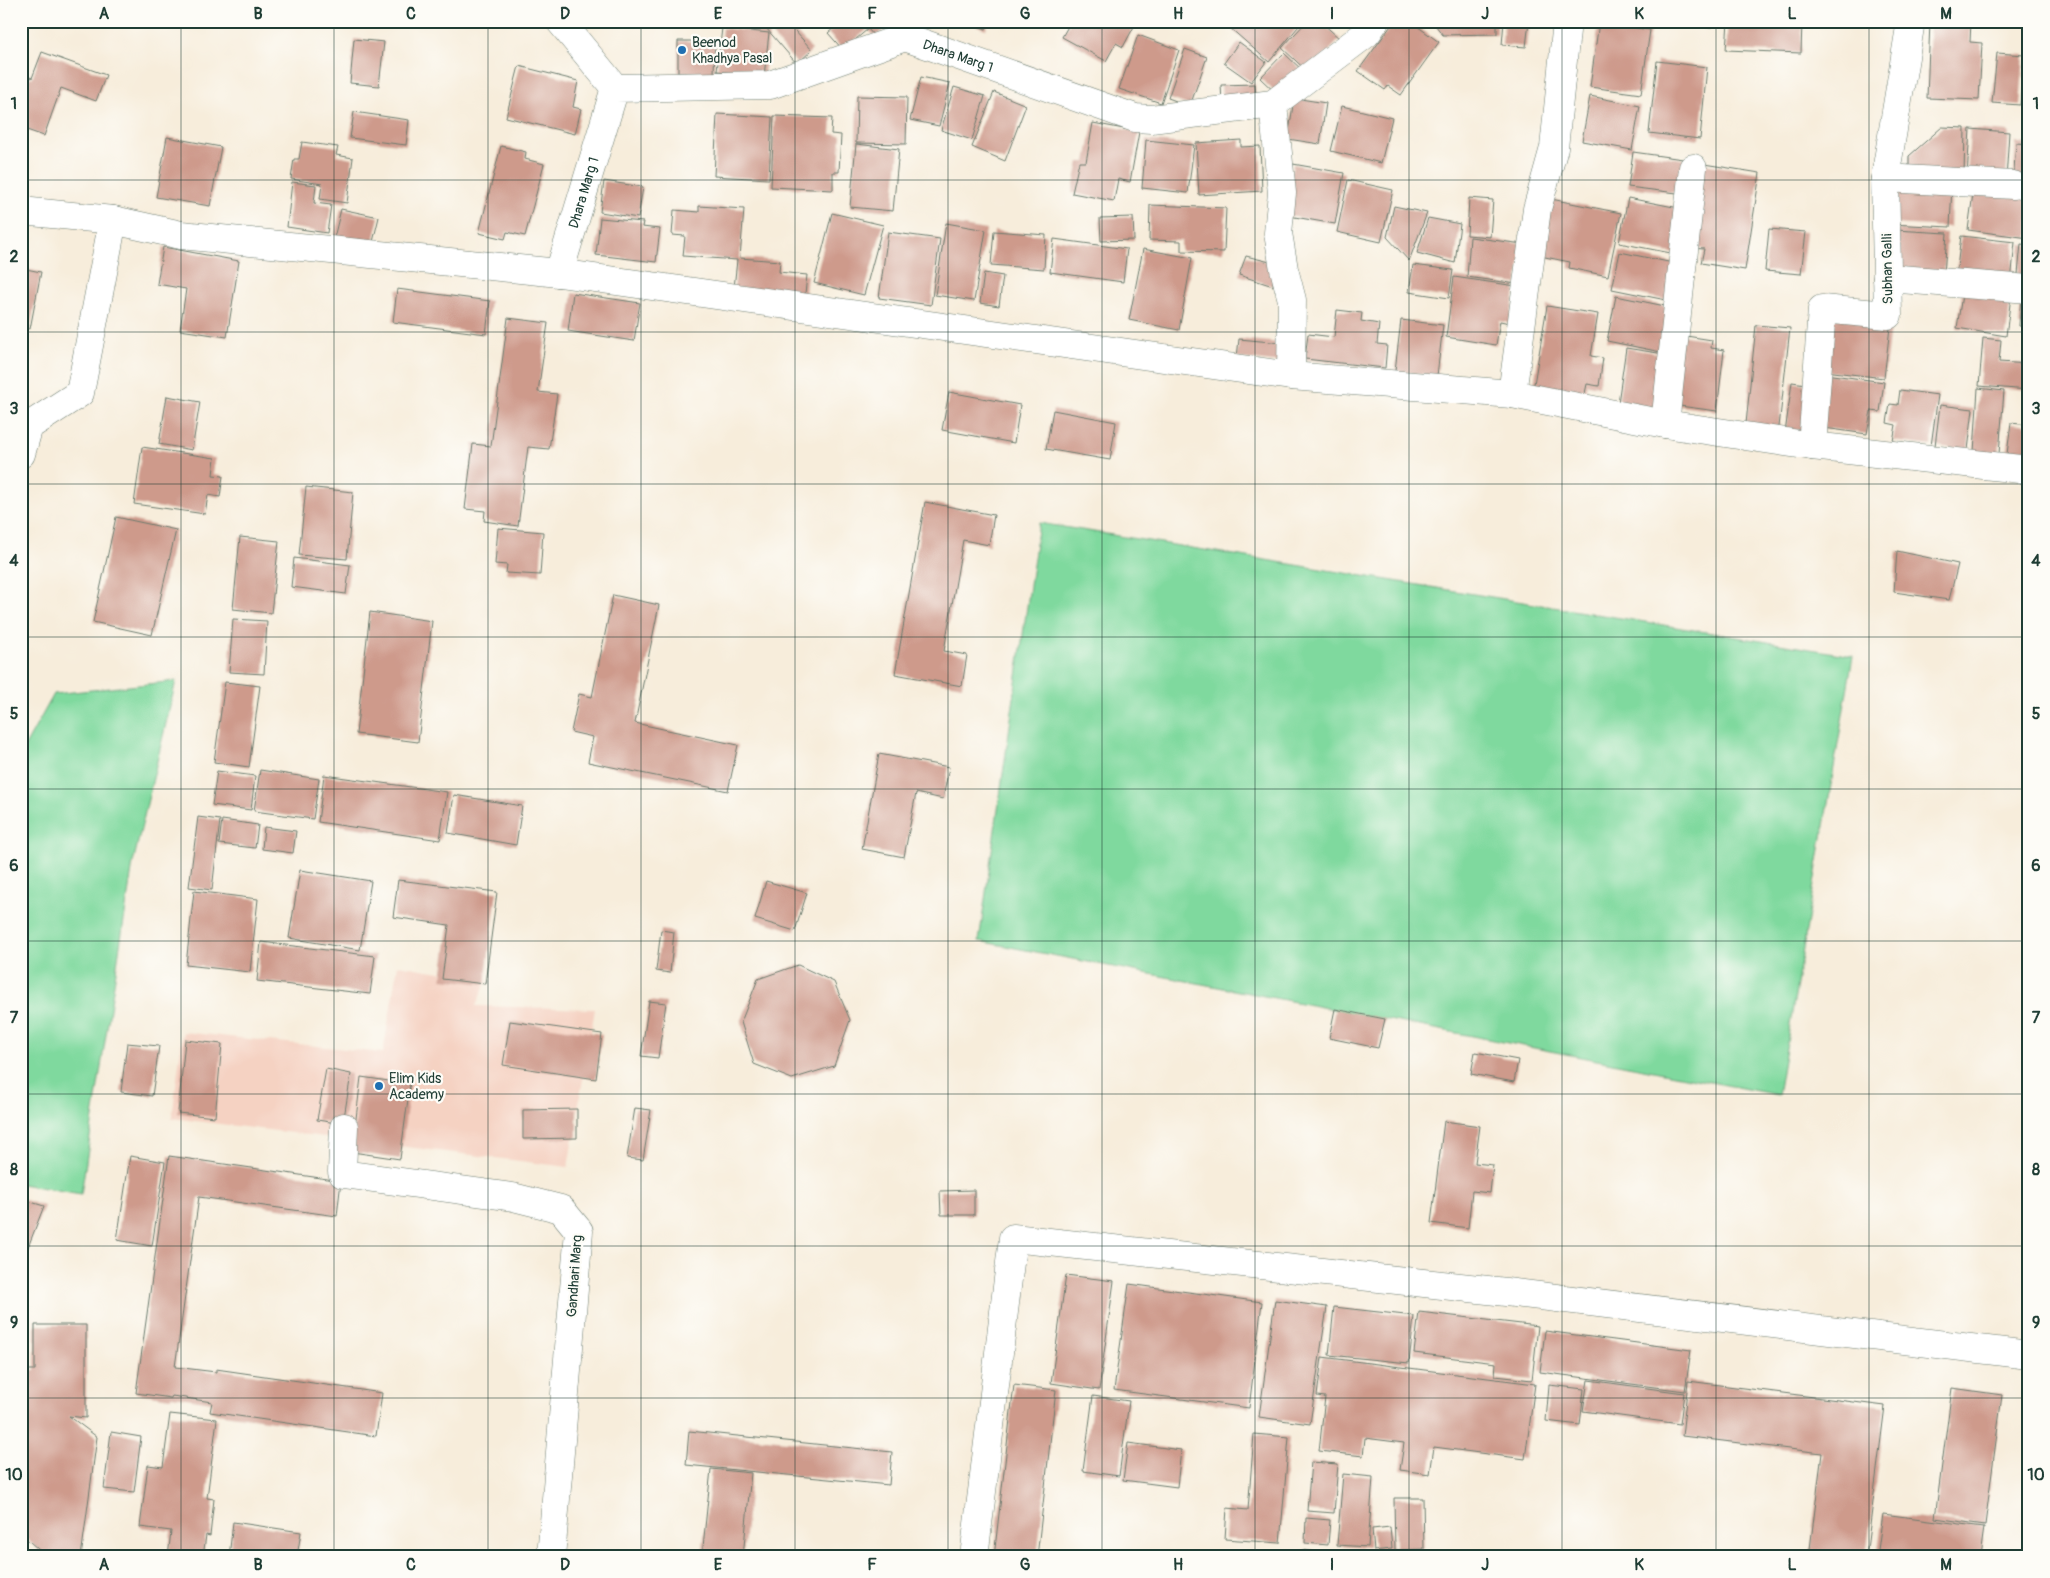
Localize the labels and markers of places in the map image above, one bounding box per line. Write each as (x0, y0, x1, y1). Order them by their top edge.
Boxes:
place label: Beenod Khadhya Pasal (692, 34, 772, 67)
marker: Beenod Khadhya Pasal (676, 44, 688, 56)
place label: Elim Kids Academy (389, 1070, 444, 1103)
marker: Elim Kids Academy (373, 1080, 385, 1092)

